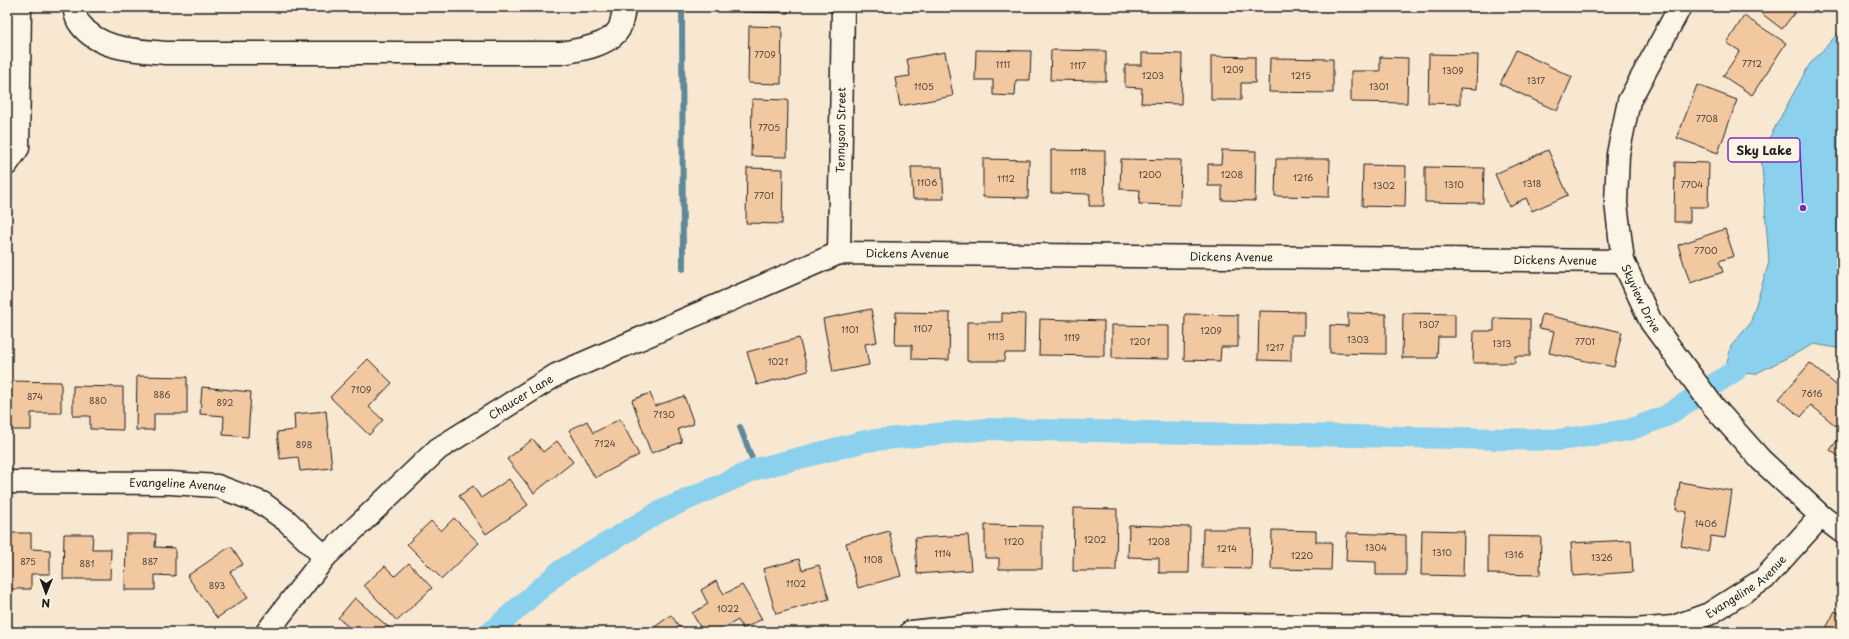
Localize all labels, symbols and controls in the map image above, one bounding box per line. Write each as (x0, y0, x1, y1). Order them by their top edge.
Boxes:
house number: 7709 (754, 47, 776, 61)
house number: 7712 (1742, 56, 1762, 70)
house number: 1111 (996, 57, 1010, 71)
house number: 1117 (1070, 58, 1086, 72)
house number: 1209 (1222, 62, 1244, 76)
house number: 1309 (1442, 63, 1464, 77)
house number: 1203 (1142, 68, 1164, 82)
house number: 1215 (1291, 68, 1311, 82)
house number: 1317 (1527, 73, 1545, 87)
house number: 1105 (914, 79, 934, 93)
house number: 1301 (1369, 79, 1389, 93)
street label: Tennyson Street (831, 87, 850, 173)
house number: 7708 (1696, 111, 1718, 125)
house number: 7705 (758, 120, 780, 134)
callout: Sky Lake (1728, 138, 1800, 162)
text: Sky Lake (1736, 141, 1792, 159)
house number: 1118 (1069, 164, 1087, 178)
house number: 1200 (1139, 167, 1162, 181)
house number: 1208 (1221, 167, 1243, 181)
house number: 1216 (1293, 170, 1313, 184)
house number: 1112 (997, 171, 1015, 185)
house number: 1106 (917, 175, 937, 189)
house number: 1318 (1523, 176, 1541, 190)
house number: 1310 (1444, 177, 1464, 191)
house number: 7704 (1681, 177, 1703, 191)
house number: 1302 (1373, 178, 1395, 192)
house number: 7701 (754, 188, 774, 202)
house number: 7700 (1694, 243, 1718, 257)
street label: Dickens Avenue (866, 244, 949, 262)
street label: Dickens Avenue (1190, 248, 1273, 265)
street label: Dickens Avenue (1514, 251, 1597, 269)
street label: Skyview Drive (1617, 261, 1665, 336)
house number: 1307 (1419, 317, 1439, 331)
house number: 1107 (914, 321, 932, 335)
house number: 1101 (841, 322, 859, 336)
house number: 1209 (1200, 323, 1222, 337)
house number: 1113 (987, 329, 1005, 343)
house number: 1119 (1064, 330, 1080, 344)
house number: 1303 (1347, 332, 1369, 346)
house number: 1201 (1130, 334, 1150, 348)
house number: 7701 (1575, 334, 1595, 348)
house number: 1313 (1492, 336, 1512, 350)
house number: 1217 (1266, 340, 1285, 354)
house number: 1021 (768, 354, 788, 368)
street label: Chaucer Lane (485, 370, 556, 423)
house number: 7109 (351, 382, 371, 396)
house number: 7616 (1802, 386, 1823, 400)
house number: 886 (153, 387, 171, 401)
house number: 874 (27, 389, 43, 403)
house number: 880 (89, 393, 107, 407)
house number: 892 (217, 395, 233, 409)
house number: 7130 (653, 407, 675, 421)
house number: 7124 (594, 436, 616, 450)
house number: 898 (296, 437, 312, 451)
street label: Evangeline Avenue (129, 474, 229, 497)
house number: 1406 (1695, 516, 1717, 530)
house number: 1202 (1084, 532, 1106, 546)
house number: 1120 (1004, 534, 1025, 548)
house number: 1208 (1148, 534, 1170, 548)
house number: 1304 (1365, 540, 1387, 554)
house number: 1214 (1217, 541, 1237, 555)
house number: 1310 (1432, 545, 1452, 559)
house number: 1114 (935, 546, 951, 560)
house number: 1316 (1504, 547, 1524, 561)
house number: 1220 (1291, 548, 1313, 562)
house number: 1326 (1591, 550, 1613, 564)
street label: Evangeline Avenue (1702, 551, 1790, 622)
house number: 1108 (863, 552, 883, 566)
house number: 875 (20, 554, 36, 568)
house number: 887 (142, 554, 158, 568)
house number: 881 (79, 556, 95, 570)
north arrow (26, 573, 66, 613)
house number: 1102 (786, 576, 806, 590)
house number: 893 (209, 578, 225, 592)
text: N (41, 595, 50, 612)
house number: 1022 (717, 601, 739, 615)

